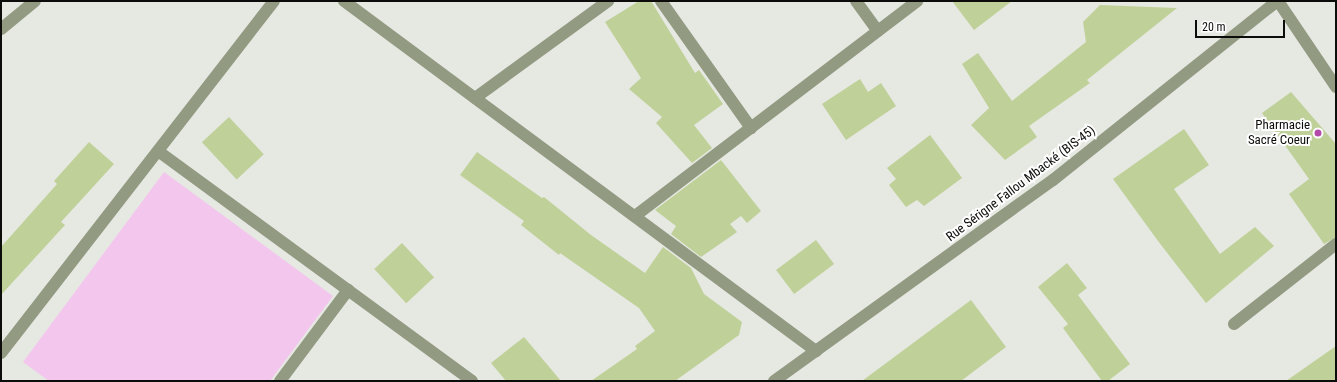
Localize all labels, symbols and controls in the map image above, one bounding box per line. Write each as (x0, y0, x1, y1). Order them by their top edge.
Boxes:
scale bar (1197, 12, 1287, 38)
text: 20 m (1202, 20, 1226, 34)
place label: Pharmacie Sacré Coeur (1248, 118, 1310, 149)
street label: Rue Sérigne Fallou Mbacké (BIS-45) (943, 123, 1099, 245)
marker: Pharmacie Sacré Coeur (1313, 128, 1323, 138)

